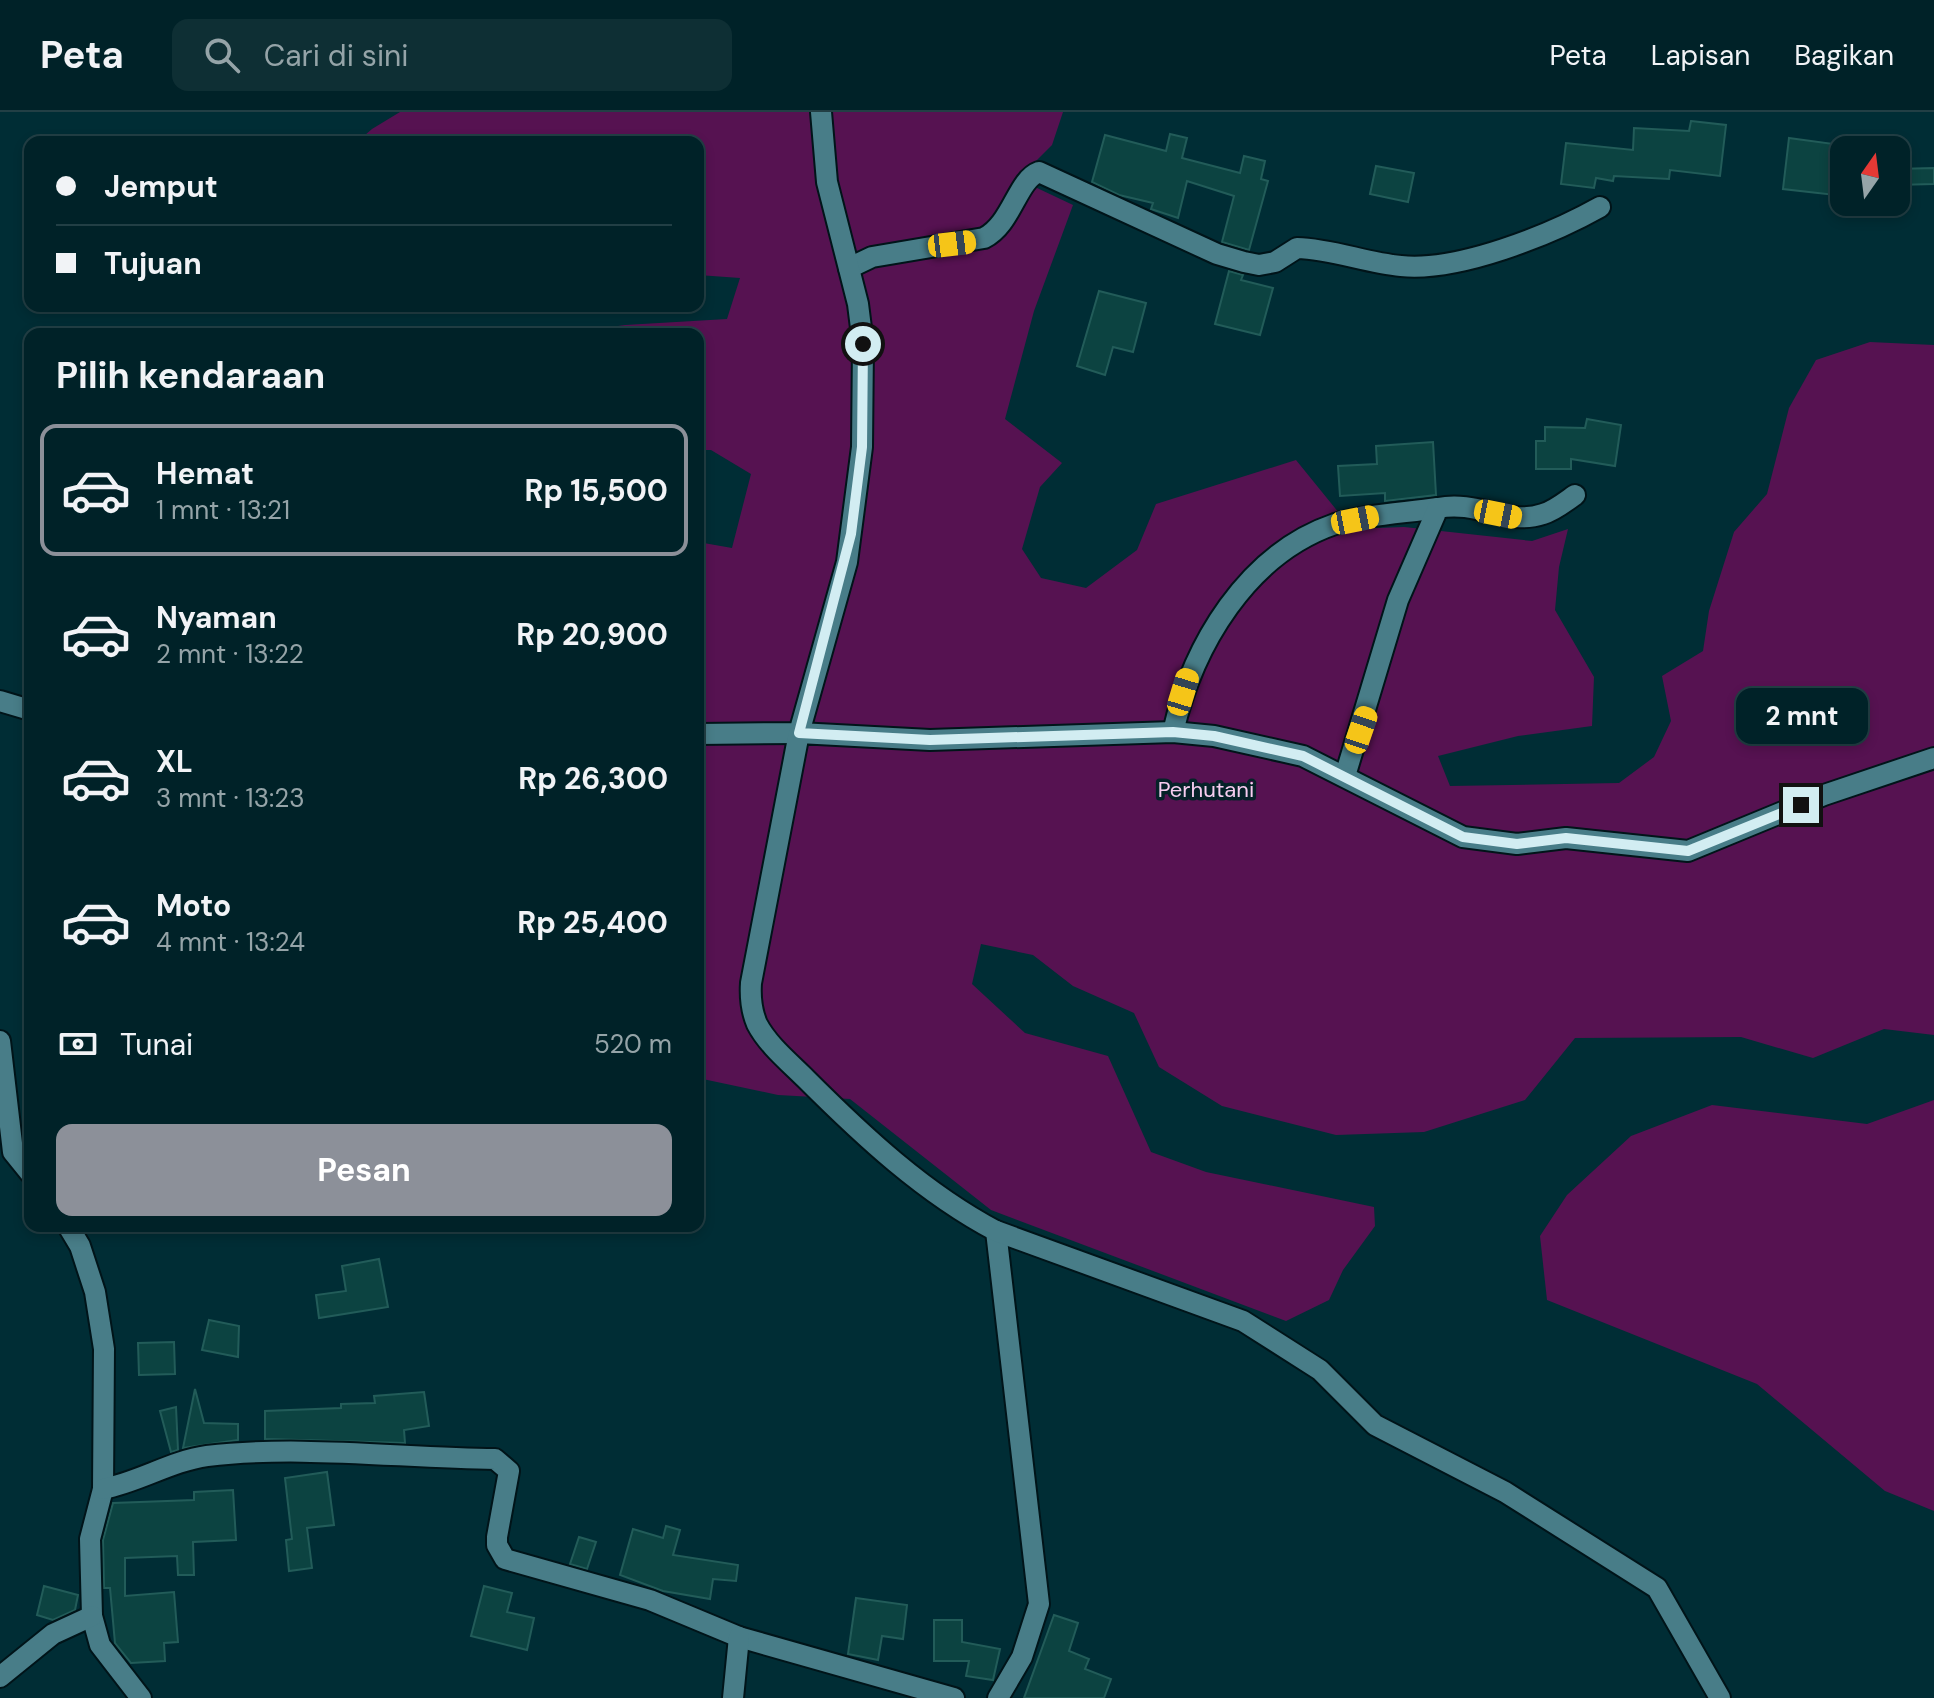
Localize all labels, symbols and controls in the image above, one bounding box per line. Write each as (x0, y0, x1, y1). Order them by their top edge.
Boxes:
search box (172, 19, 732, 91)
text: Peta (40, 30, 124, 80)
icon: search (200, 33, 244, 77)
text: Cari di sini (264, 36, 409, 75)
text: Peta (1550, 37, 1607, 74)
text: Lapisan (1651, 37, 1750, 74)
text: Bagikan (1794, 37, 1894, 74)
north arrow (1830, 136, 1910, 216)
map controls (1830, 136, 1910, 216)
text: Jemput (104, 167, 218, 206)
car (927, 229, 977, 259)
text: Tujuan (104, 244, 202, 283)
route start (845, 326, 881, 362)
text: Pilih kendaraan (56, 352, 325, 399)
icon: car (60, 454, 132, 526)
text: Hemat (156, 454, 254, 493)
text: Rp 15,500 (525, 471, 668, 510)
text: 1 mnt · 13:21 (156, 493, 290, 527)
car (1472, 498, 1524, 530)
car (1329, 504, 1381, 536)
icon: car (60, 598, 132, 670)
text: Nyaman (156, 598, 277, 637)
text: Rp 20,900 (516, 615, 668, 654)
text: 2 mnt · 13:22 (156, 637, 304, 671)
car (1165, 666, 1201, 718)
callout: 2 mnt (1735, 689, 1867, 745)
text: 2 mnt (1766, 699, 1838, 733)
car (1342, 703, 1380, 757)
icon: car (60, 742, 132, 814)
text: XL (156, 742, 193, 781)
text: Rp 26,300 (518, 759, 668, 798)
park label: Perhutani (1158, 775, 1254, 804)
text: 3 mnt · 13:23 (156, 781, 305, 815)
route end (1783, 787, 1819, 823)
icon: car (60, 886, 132, 958)
text: Moto (156, 886, 231, 925)
text: Rp 25,400 (517, 903, 668, 942)
text: 4 mnt · 13:24 (156, 925, 305, 959)
icon: cash (56, 1022, 100, 1066)
text: Tunai (120, 1025, 193, 1064)
text: 520 m (594, 1027, 672, 1061)
button: Pesan (56, 1124, 672, 1216)

